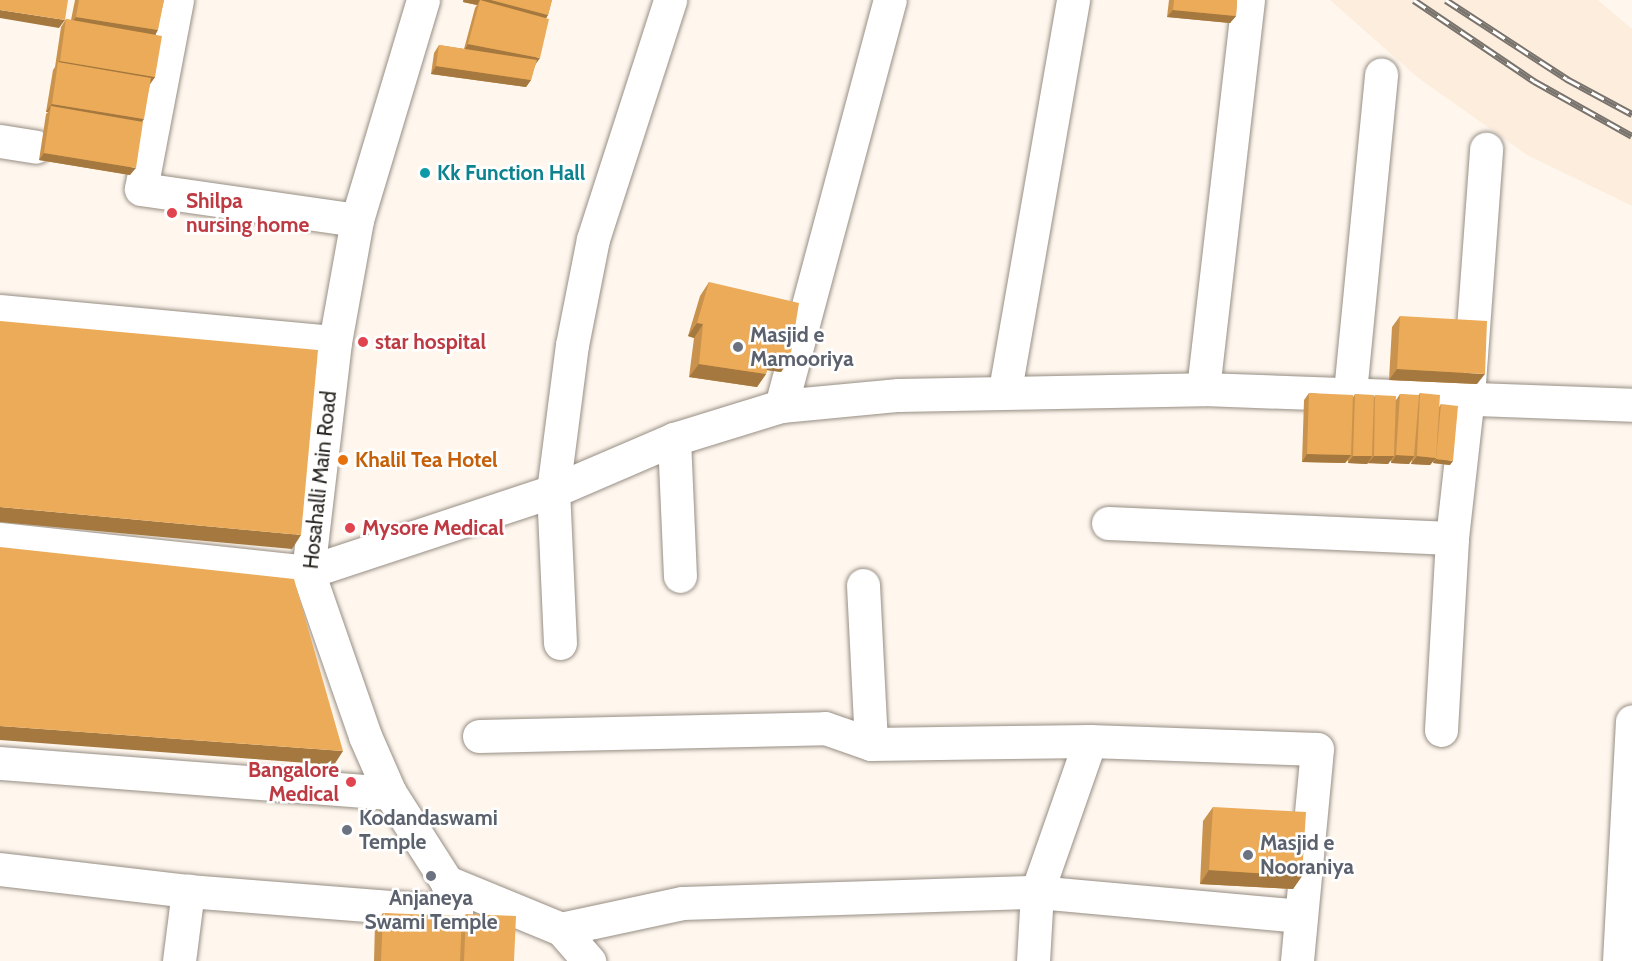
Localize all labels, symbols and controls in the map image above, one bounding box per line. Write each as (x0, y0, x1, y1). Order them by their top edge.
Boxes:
place label: Kk Function Hall (437, 160, 585, 186)
marker: Kk Function Hall (418, 166, 432, 180)
place label: Shilpa nursing home (186, 188, 309, 238)
marker: Shilpa nursing home (163, 204, 181, 222)
place label: Masjid e Mamooriya (750, 322, 854, 372)
place label: star hospital (375, 329, 486, 355)
marker: star hospital (356, 335, 370, 349)
marker: Masjid e Mamooriya (731, 340, 745, 354)
street label: Hosahalli Main Road (298, 390, 342, 570)
place label: Khalil Tea Hotel (355, 447, 498, 473)
marker: Khalil Tea Hotel (336, 453, 350, 467)
place label: Mysore Medical (362, 515, 504, 541)
marker: Mysore Medical (343, 521, 357, 535)
place label: Bangalore Medical (248, 757, 339, 807)
marker: Bangalore Medical (344, 775, 358, 789)
place label: Kodandaswami Temple (359, 805, 498, 855)
marker: Kodandaswami Temple (340, 823, 354, 837)
place label: Masjid e Nooraniya (1260, 830, 1354, 880)
marker: Masjid e Nooraniya (1241, 848, 1255, 862)
marker: Anjaneya Swami Temple (424, 869, 438, 883)
place label: Anjaneya Swami Temple (364, 885, 498, 935)

